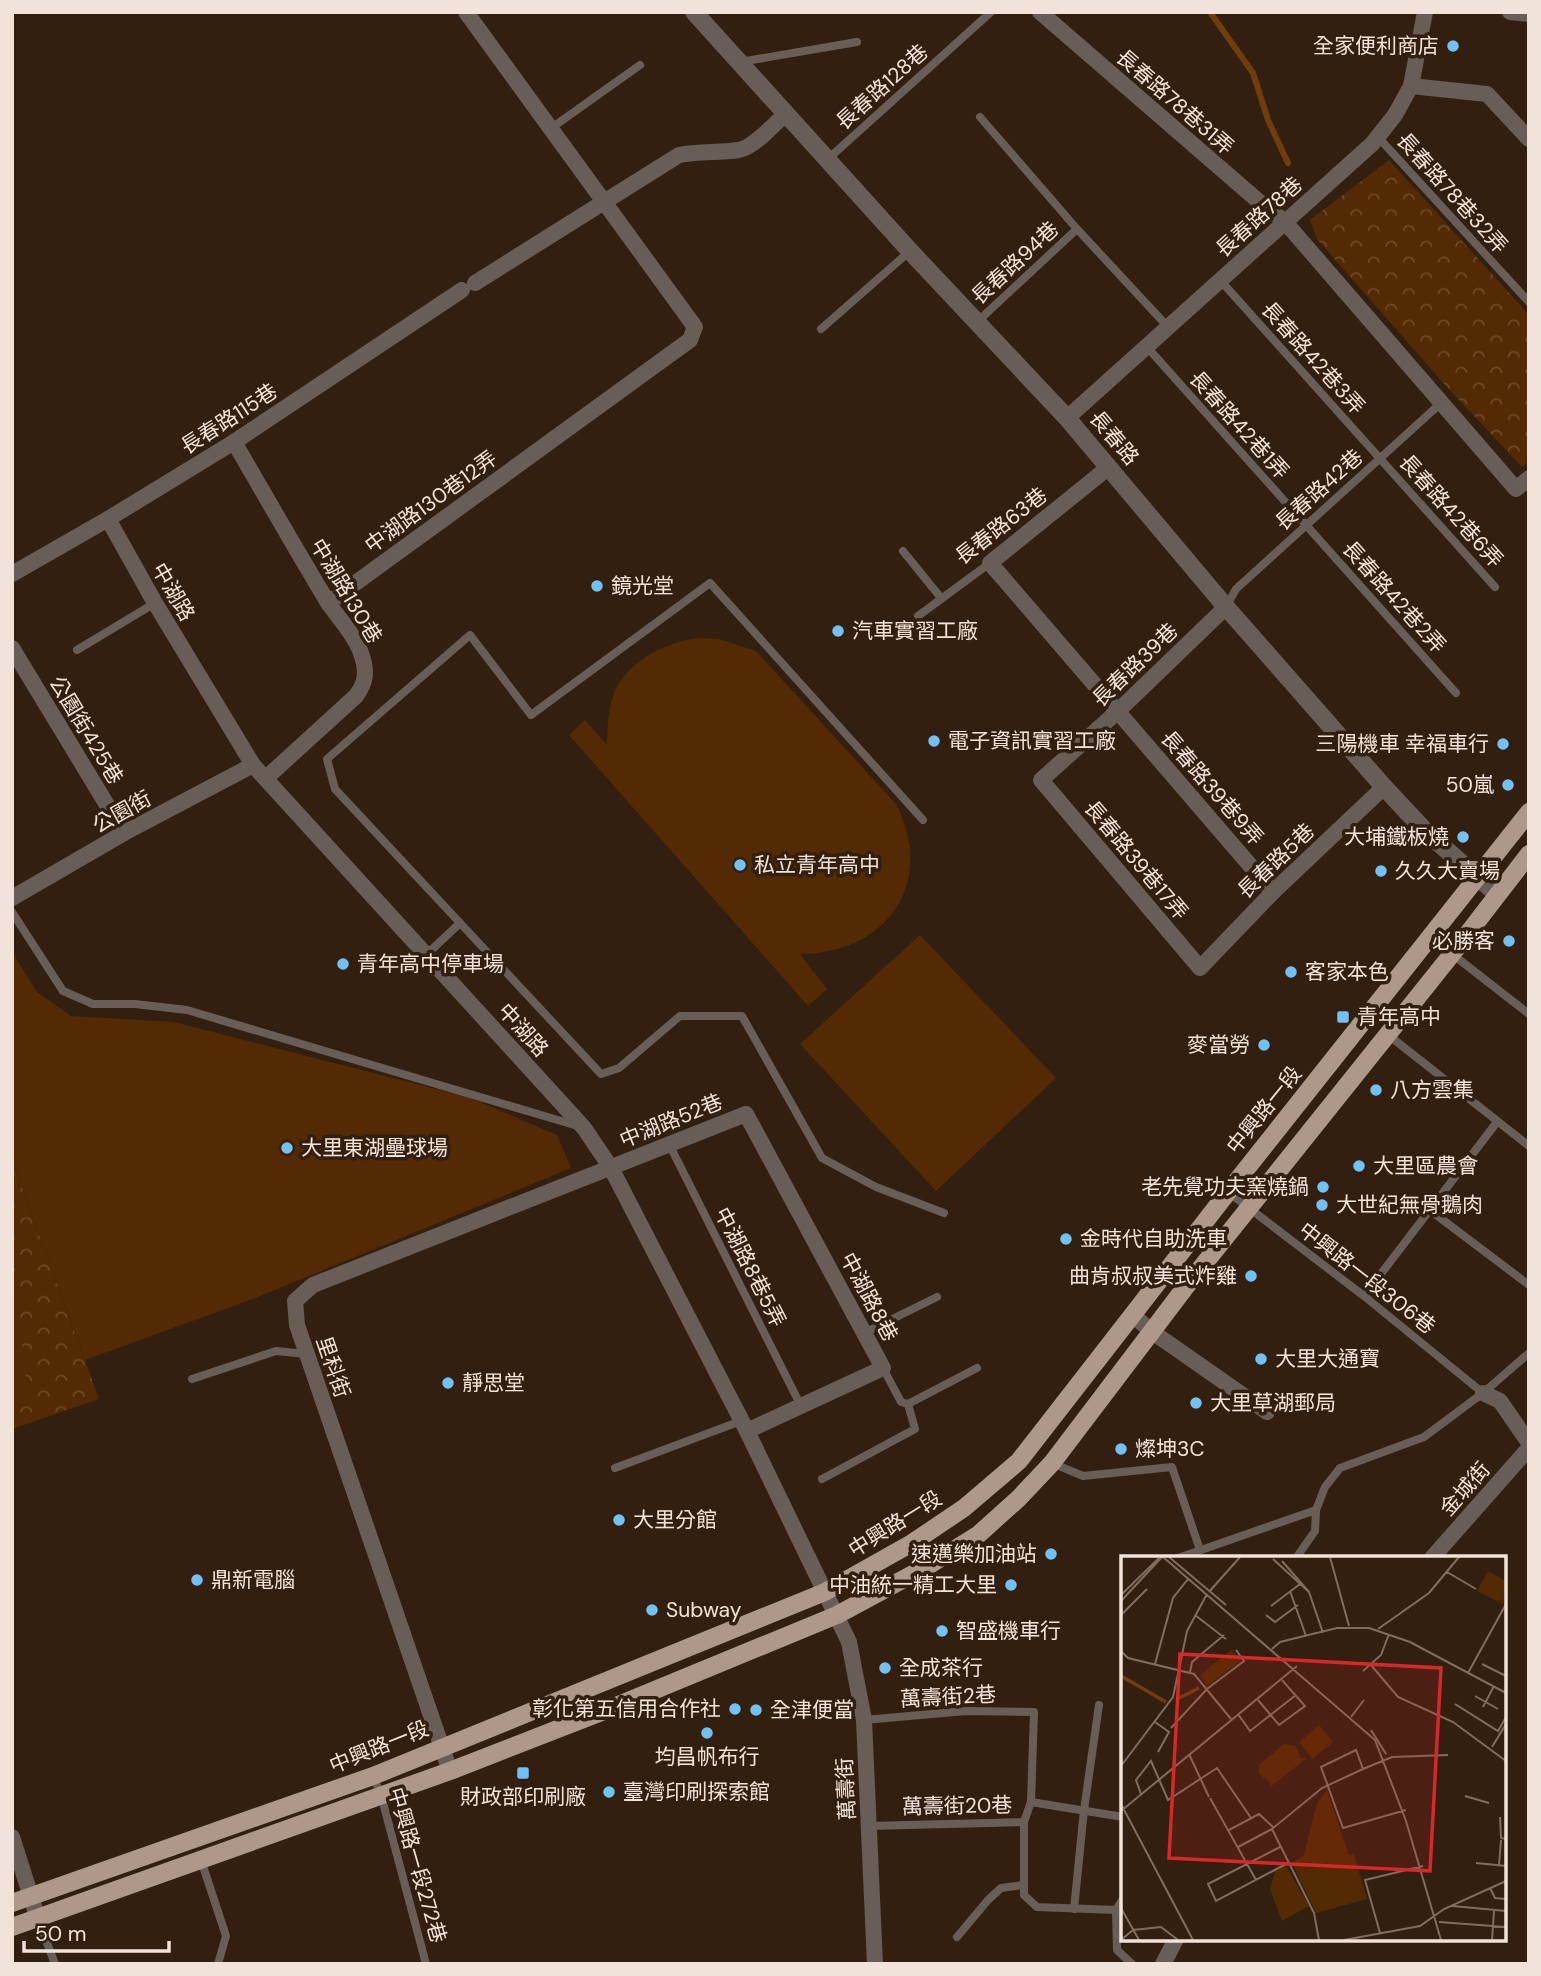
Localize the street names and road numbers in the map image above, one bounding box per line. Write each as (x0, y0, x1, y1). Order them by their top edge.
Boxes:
street label: 長春路128巷 (830, 38, 934, 136)
street label: 長春路78巷31弄 (1110, 43, 1240, 161)
street label: 長春路78巷32弄 (1390, 127, 1514, 259)
street label: 長春路78巷 (1210, 171, 1308, 263)
street label: 長春路94巷 (965, 215, 1065, 311)
street label: 長春路42巷3弄 (1255, 296, 1371, 420)
street label: 長春路42巷1弄 (1183, 365, 1295, 485)
street label: 長春路115巷 (175, 377, 283, 461)
street label: 長春路 (1083, 405, 1145, 471)
street label: 長春路42巷 (1269, 443, 1369, 537)
street label: 中湖路130巷12弄 (359, 445, 503, 559)
street label: 長春路42巷6弄 (1393, 448, 1509, 574)
street label: 長春路63巷 (949, 481, 1053, 571)
street label: 中湖路130巷 (304, 534, 388, 648)
street label: 長春路42巷2弄 (1336, 535, 1452, 659)
street label: 中湖路 (145, 558, 201, 626)
street label: 長春路39巷 (1086, 617, 1184, 713)
street label: 公園街425巷 (43, 671, 129, 789)
street label: 長春路39巷9弄 (1154, 725, 1270, 851)
street label: 公園街 (88, 784, 156, 840)
street label: 長春路39巷17弄 (1078, 794, 1194, 926)
street label: 長春路5巷 (1231, 817, 1321, 905)
street label: 中湖路 (492, 997, 554, 1063)
street label: 中興路一段 (1220, 1060, 1308, 1160)
street label: 中湖路52巷 (615, 1088, 727, 1154)
street label: 中湖路8巷5弄 (708, 1202, 792, 1332)
street label: 中興路一段306巷 (1293, 1216, 1441, 1340)
street label: 中湖路8巷 (834, 1248, 904, 1346)
street label: 里科街 (310, 1333, 356, 1401)
street label: 金城街 (1434, 1456, 1496, 1522)
street label: 中興路一段 (843, 1484, 947, 1564)
street label: 萬壽街2巷 (899, 1681, 997, 1713)
street label: 中興路一段 (325, 1714, 433, 1780)
street label: 萬壽街 (830, 1757, 862, 1821)
street label: 中興路一段272巷 (381, 1784, 453, 1946)
street label: 萬壽街20巷 (902, 1791, 1012, 1821)

